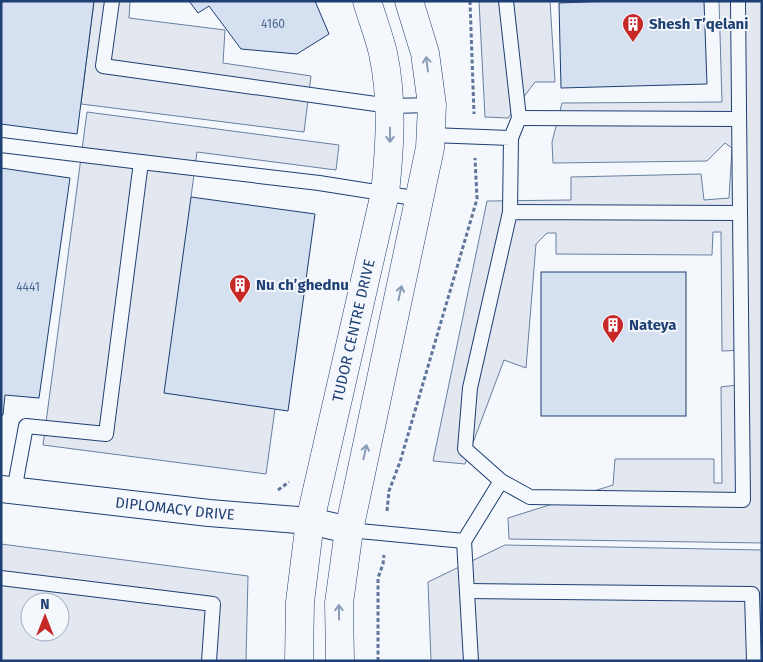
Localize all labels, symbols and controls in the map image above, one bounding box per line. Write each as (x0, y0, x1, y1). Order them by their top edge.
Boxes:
building icon: Shesh T’qelani (621, 12, 645, 43)
place label: Shesh T’qelani (649, 15, 748, 33)
house number: 4160 (261, 17, 285, 31)
one-way arrow (422, 56, 432, 72)
one-way arrow (385, 126, 395, 142)
street label: TUDOR CENTRE DRIVE (329, 257, 379, 404)
building icon: Nu ch’ghednu (228, 273, 252, 304)
place label: Nu ch’ghednu (256, 276, 349, 294)
house number: 4441 (16, 280, 40, 294)
one-way arrow (396, 286, 405, 302)
building icon: Nateya (601, 313, 625, 344)
place label: Nateya (629, 316, 677, 334)
one-way arrow (361, 444, 370, 460)
street label: DIPLOMACY DRIVE (114, 493, 235, 524)
north arrow (20, 592, 70, 642)
text: N (40, 596, 50, 613)
one-way arrow (334, 604, 344, 620)

